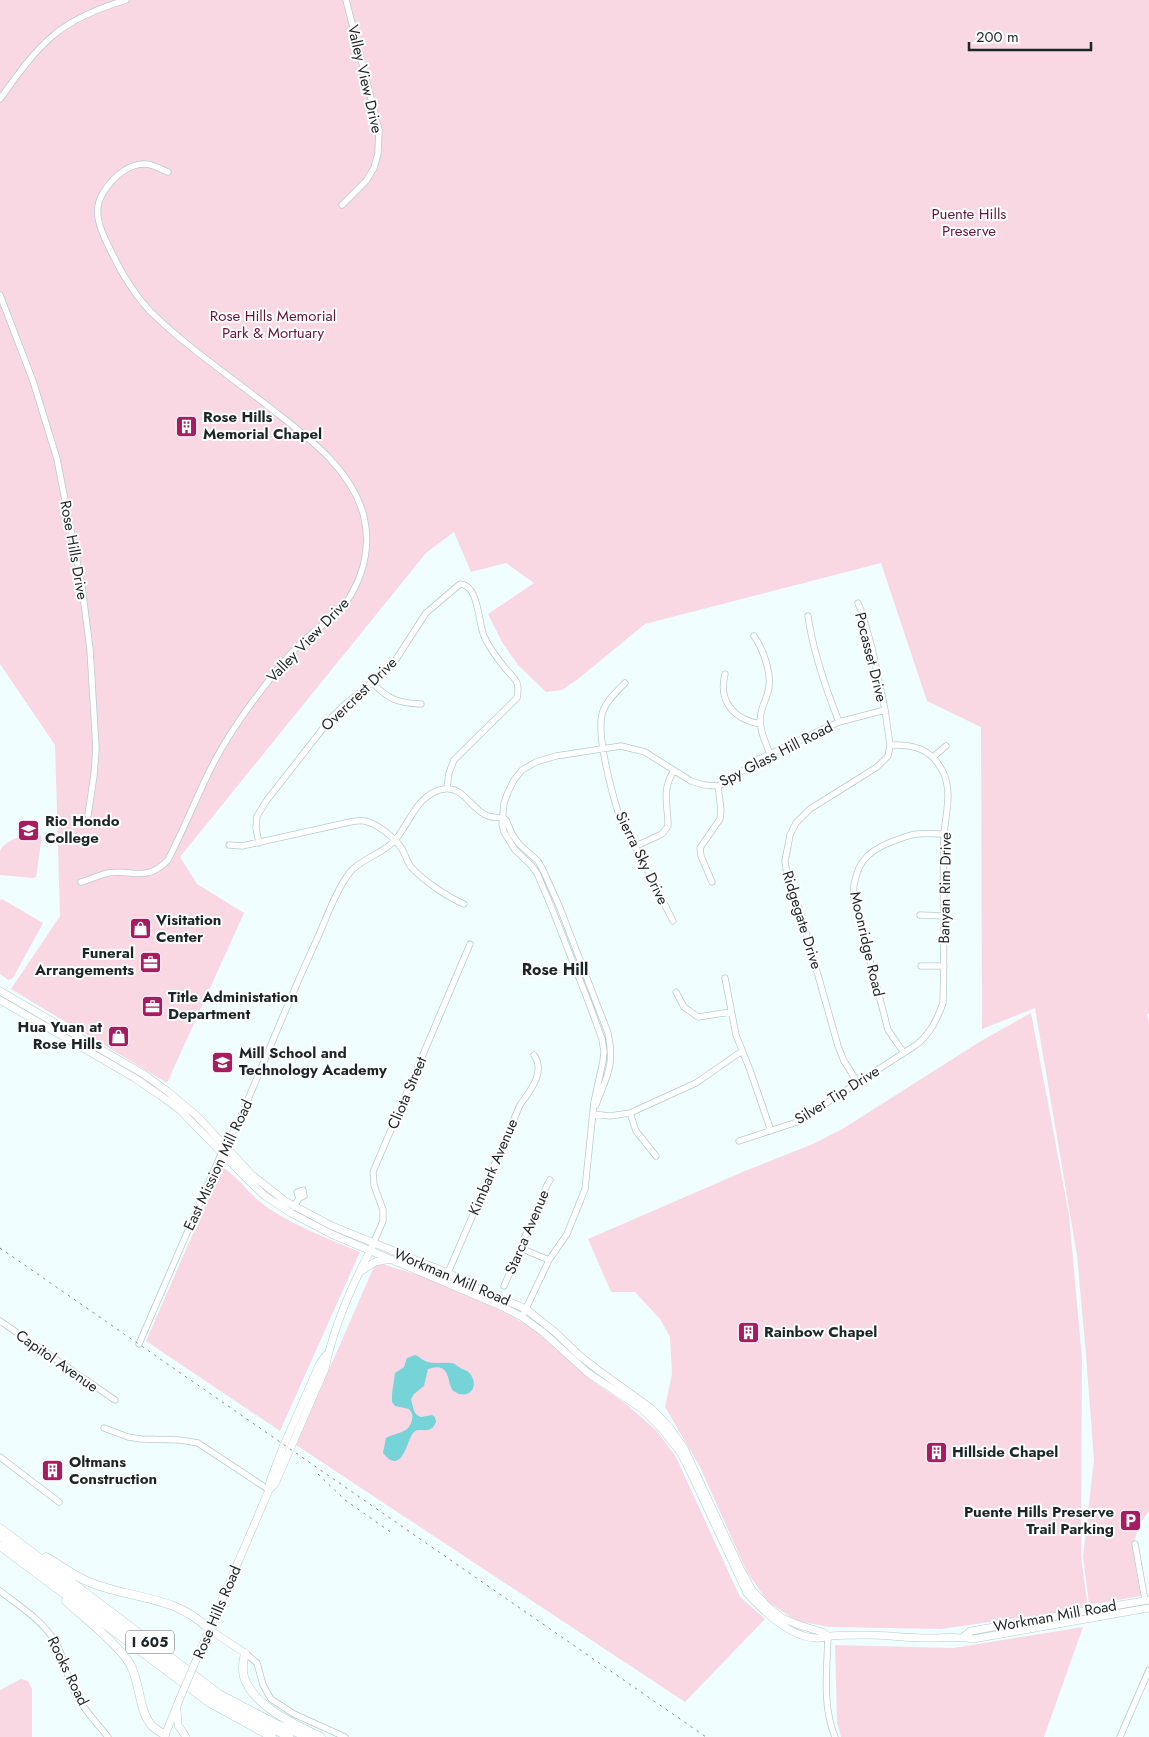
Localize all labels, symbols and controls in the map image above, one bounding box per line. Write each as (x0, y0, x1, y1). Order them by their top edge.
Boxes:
scale bar (969, 20, 1092, 52)
street label: Valley View Drive (342, 23, 388, 136)
text: 200 m (976, 26, 1019, 48)
park label: Puente Hills Preserve (932, 203, 1006, 242)
park label: Rose Hills Memorial Park & Mortuary (210, 305, 336, 344)
place label: Rose Hills Memorial Chapel (203, 406, 322, 445)
building icon: Rose Hills Memorial Chapel (175, 414, 199, 438)
street label: Rose Hills Drive (54, 499, 94, 602)
street label: Valley View Drive (262, 592, 354, 687)
street label: Pocasset Drive (849, 610, 893, 704)
street label: Overcrest Drive (316, 652, 402, 736)
street label: Spy Glass Hill Road (715, 716, 837, 792)
street label: Sierra Sky Drive (610, 808, 674, 909)
place label: Rio Hondo College (45, 810, 120, 849)
school or university icon: Rio Hondo College (17, 818, 41, 842)
street label: Banyan Rim Drive (933, 832, 957, 944)
street label: Ridgegate Drive (777, 868, 828, 972)
street label: Moonridge Road (844, 889, 890, 999)
place label: Visitation Center (155, 909, 221, 948)
shop icon: Visitation Center (128, 917, 152, 941)
place label: Funeral Arrangements (34, 942, 134, 981)
office icon: Funeral Arrangements (138, 950, 162, 974)
district label: Rose Hill (522, 958, 588, 981)
place label: Title Administation Department (168, 986, 298, 1025)
office icon: Title Administation Department (140, 994, 164, 1018)
place label: Hua Yuan at Rose Hills (18, 1016, 102, 1055)
shop icon: Hua Yuan at Rose Hills (106, 1024, 130, 1048)
place label: Mill School and Technology Academy (239, 1042, 387, 1081)
school or university icon: Mill School and Technology Academy (211, 1050, 235, 1074)
street label: Cliota Street (382, 1053, 432, 1133)
street label: Silver Tip Drive (790, 1060, 884, 1130)
street label: East Mission Mill Road (178, 1096, 258, 1234)
street label: Kimbark Avenue (463, 1115, 523, 1219)
street label: Starca Avenue (499, 1186, 555, 1278)
street label: Workman Mill Road (390, 1243, 514, 1311)
building icon: Rainbow Chapel (736, 1320, 760, 1344)
place label: Rainbow Chapel (764, 1321, 877, 1343)
street label: Capitol Avenue (11, 1324, 103, 1398)
building icon: Hillside Chapel (924, 1440, 948, 1464)
place label: Hillside Chapel (952, 1441, 1058, 1463)
place label: Oltmans Construction (69, 1451, 157, 1490)
building icon: Oltmans Construction (41, 1459, 65, 1483)
place label: Puente Hills Preserve Trail Parking (964, 1501, 1114, 1540)
parking icon: Puente Hills Preserve Trail Parking (1118, 1509, 1142, 1533)
street label: Rose Hills Road (187, 1562, 247, 1662)
street label: Workman Mill Road (992, 1594, 1118, 1638)
road number: I 605 (126, 1630, 174, 1654)
street label: Rooks Road (42, 1633, 94, 1709)

